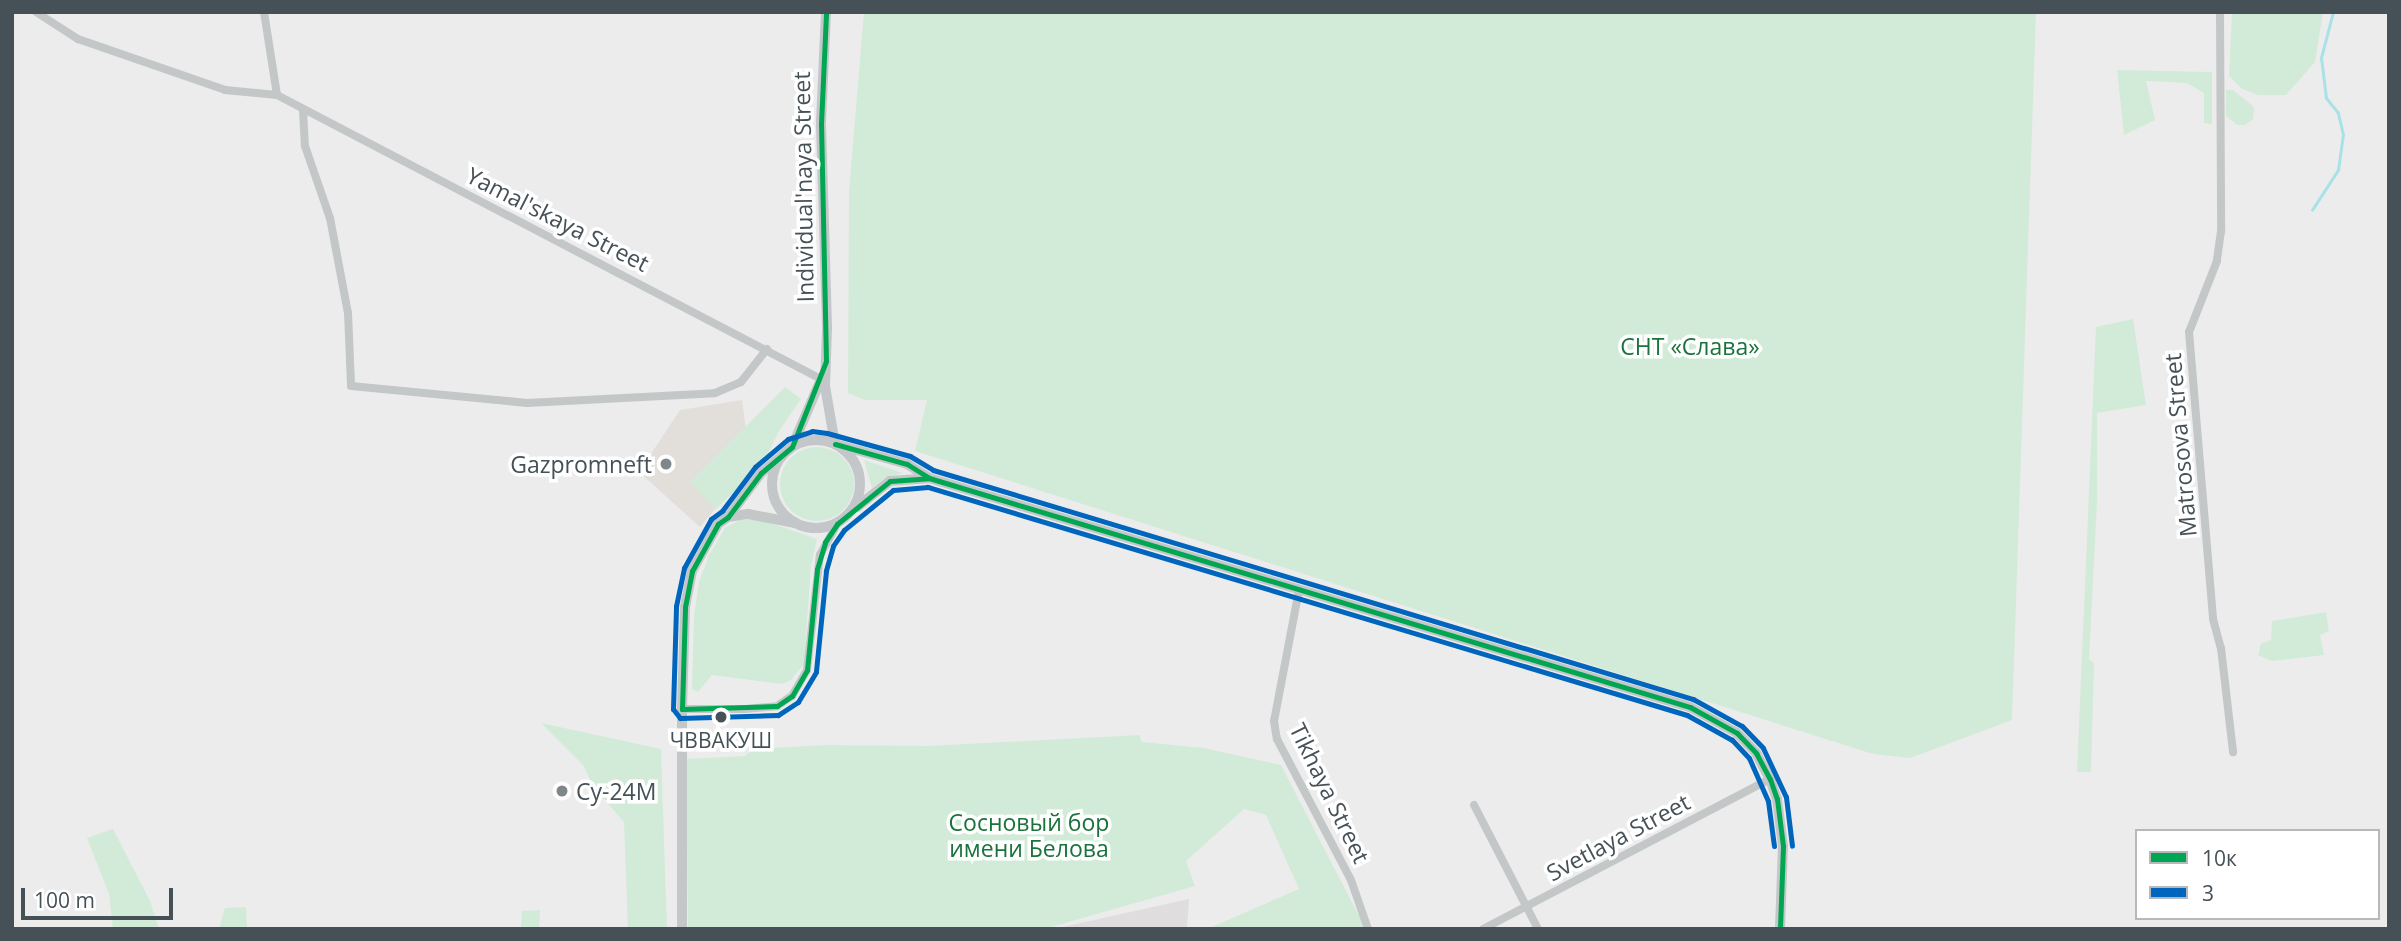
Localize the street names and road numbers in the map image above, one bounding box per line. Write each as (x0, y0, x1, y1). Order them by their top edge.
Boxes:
street label: Individual'naya Street (787, 71, 819, 303)
street label: Yamal'skaya Street (462, 161, 654, 277)
street label: Matrosova Street (2158, 352, 2202, 538)
street label: Tikhaya Street (1284, 719, 1376, 867)
street label: Svetlaya Street (1542, 788, 1694, 886)

